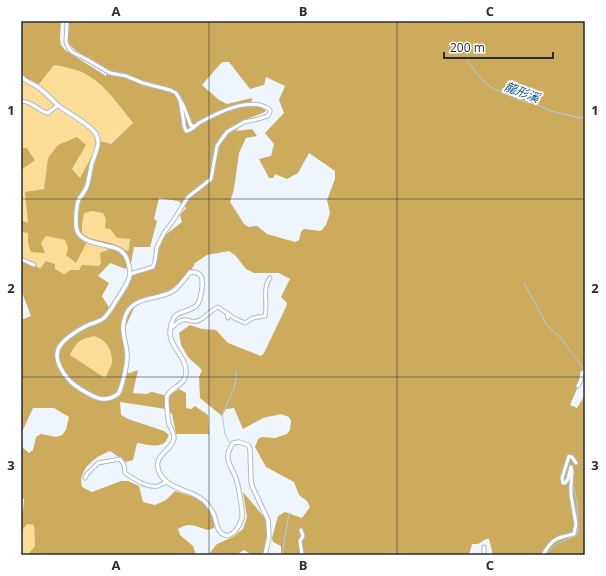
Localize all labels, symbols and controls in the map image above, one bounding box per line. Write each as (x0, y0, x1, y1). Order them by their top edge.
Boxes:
text: A (112, 2, 121, 20)
text: B (299, 2, 308, 20)
text: C (486, 2, 494, 20)
scale bar (444, 34, 553, 60)
text: 200 m (450, 39, 485, 56)
water label: 龍形溪 (502, 78, 544, 107)
text: 1 (7, 101, 15, 119)
text: 1 (591, 101, 599, 119)
text: 2 (7, 279, 15, 297)
text: 2 (591, 279, 599, 297)
text: 3 (7, 456, 15, 474)
text: 3 (591, 456, 599, 474)
text: A (112, 556, 121, 574)
text: B (299, 556, 308, 574)
text: C (486, 556, 494, 574)

